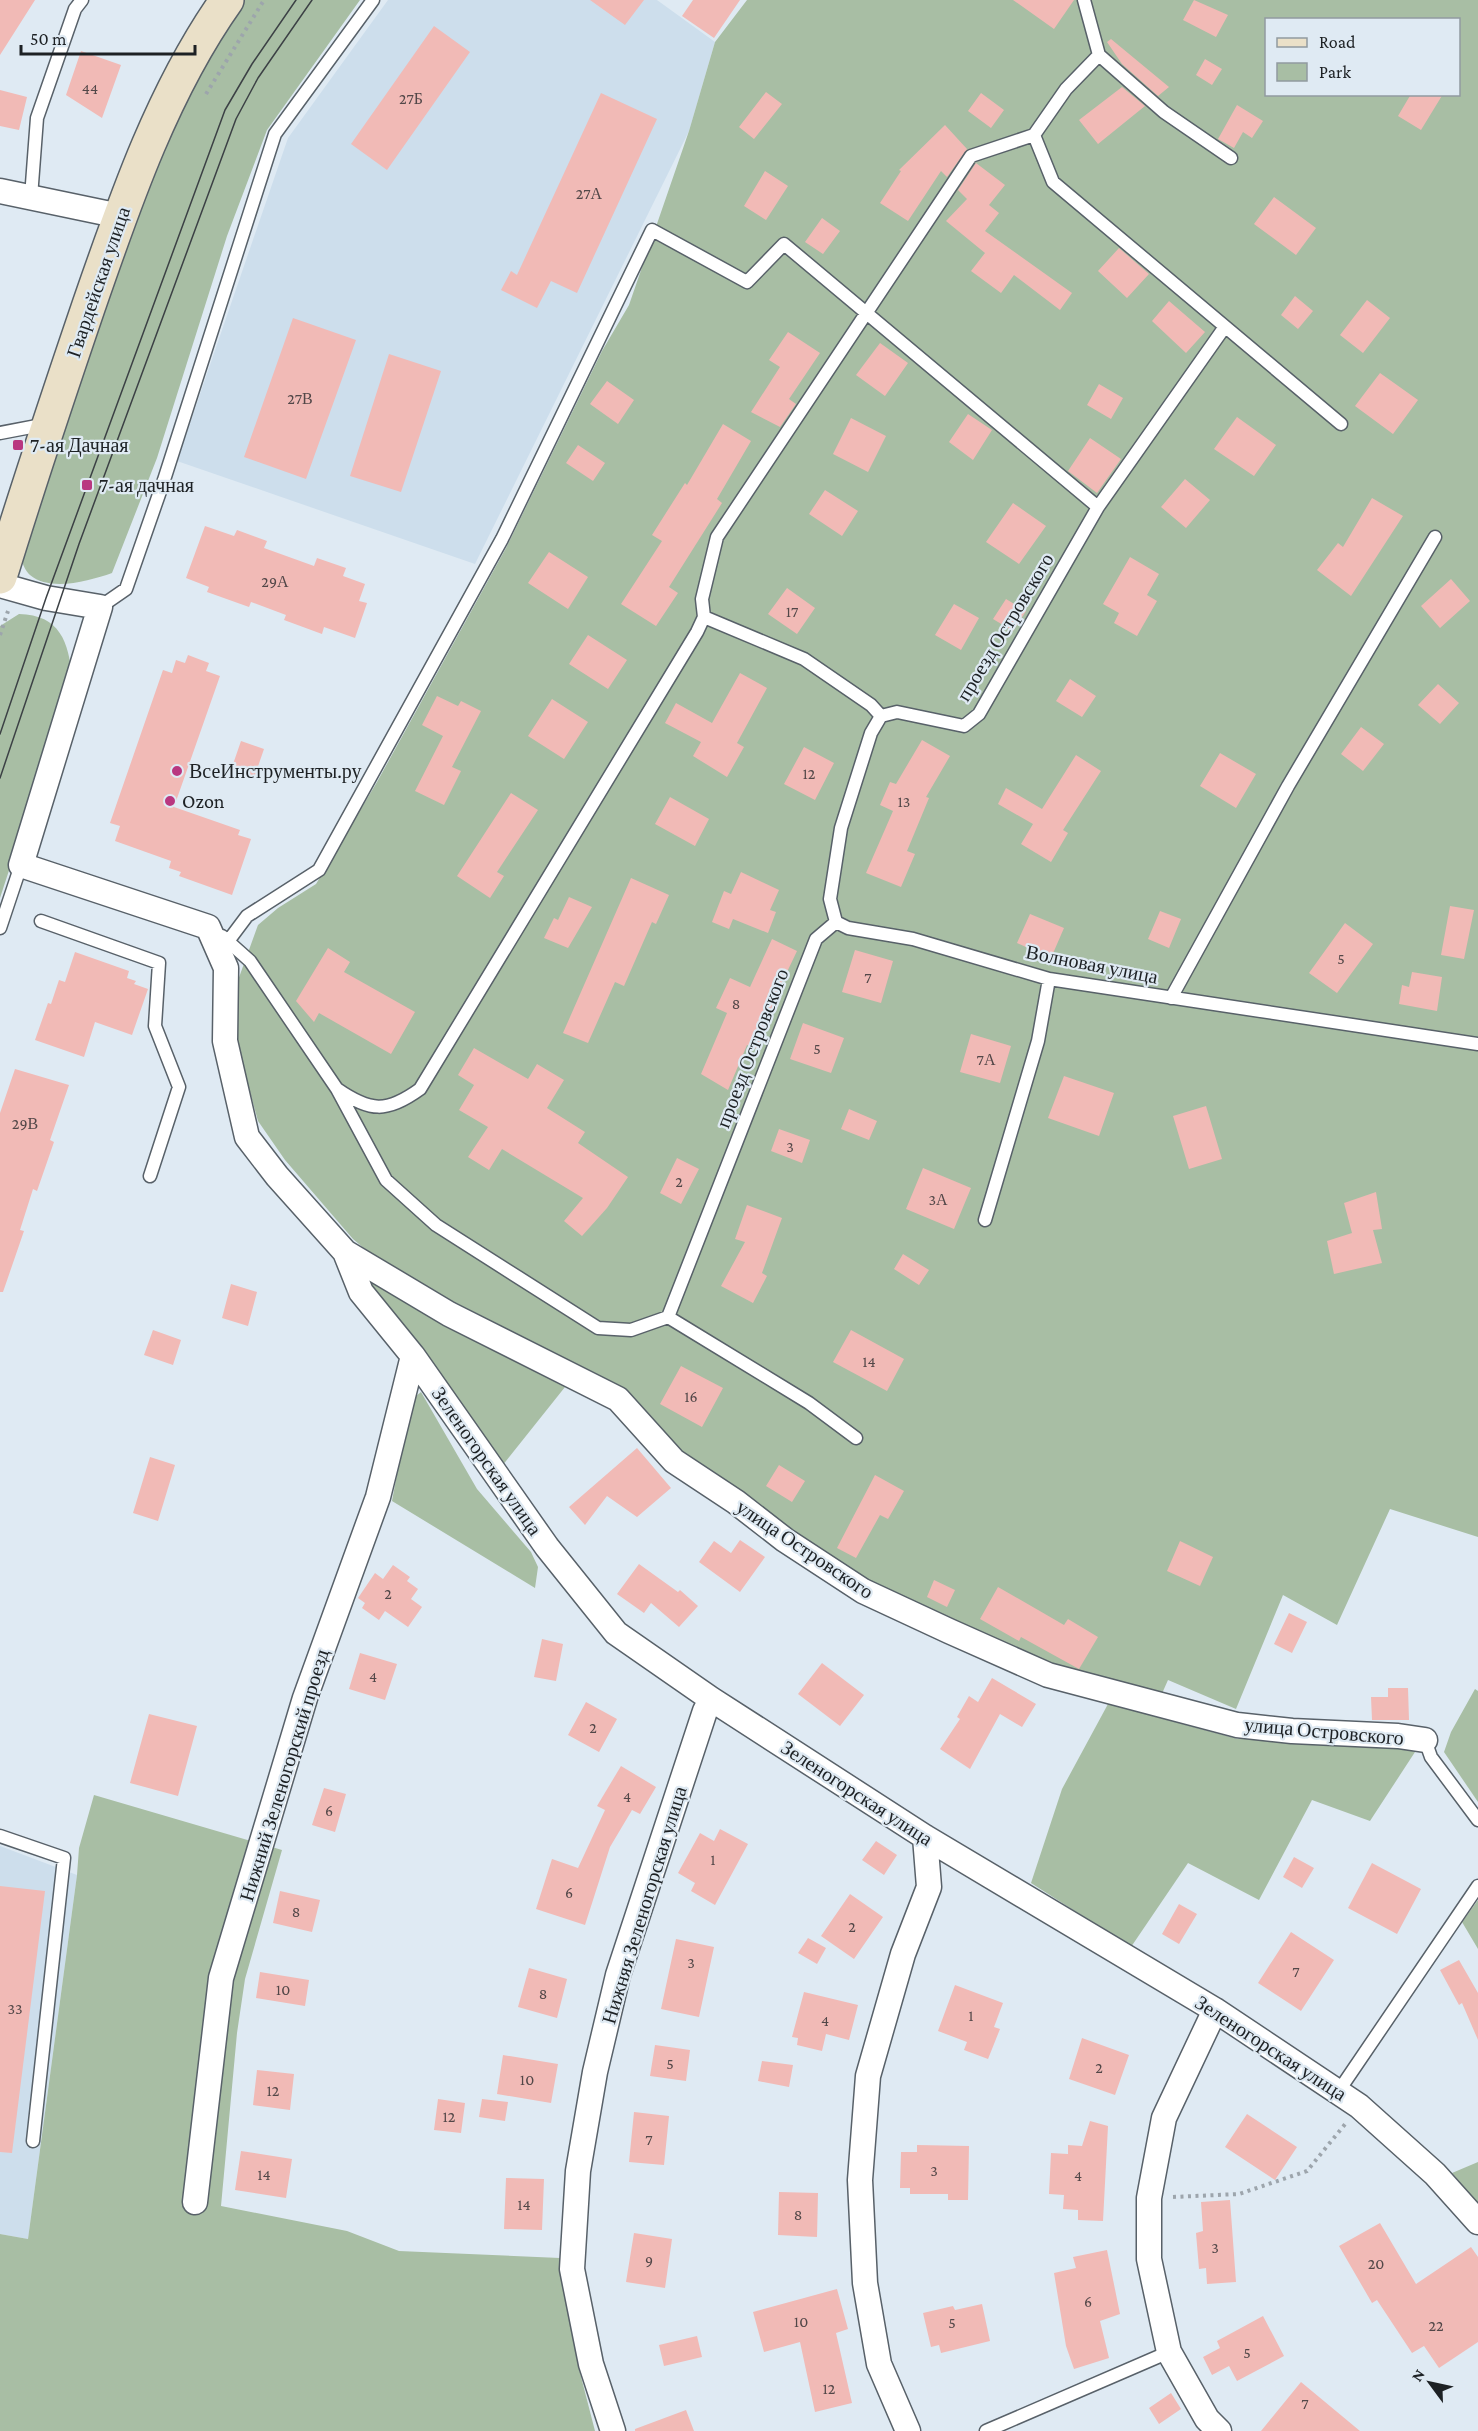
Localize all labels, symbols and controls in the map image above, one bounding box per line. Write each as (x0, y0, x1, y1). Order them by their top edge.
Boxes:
scale bar (21, 18, 195, 56)
legend (1265, 18, 1460, 96)
text: 50 m (30, 29, 67, 49)
text: Road (1319, 32, 1356, 52)
text: Park (1319, 62, 1351, 82)
house number: 44 (82, 80, 98, 97)
house number: 27Б (399, 90, 423, 107)
house number: 27А (576, 185, 603, 202)
street label: Гвардейская улица (62, 204, 135, 361)
house number: 27В (287, 390, 313, 407)
place label: 7-ая Дачная (30, 434, 129, 457)
marker: 7-ая Дачная (11, 438, 25, 452)
place label: 7-ая дачная (99, 474, 194, 497)
marker: 7-ая дачная (80, 478, 94, 492)
street label: проезд Островского (952, 549, 1059, 705)
house number: 29А (261, 573, 289, 590)
house number: 17 (786, 603, 799, 620)
place label: ВсеИнструменты.ру (189, 760, 362, 783)
marker: ВсеИнструменты.ру (170, 764, 184, 778)
house number: 12 (803, 765, 816, 782)
place label: Ozon (182, 790, 225, 812)
house number: 13 (898, 793, 910, 810)
marker: Ozon (163, 794, 177, 808)
street label: Волновая улица (1024, 940, 1160, 989)
house number: 5 (1337, 950, 1345, 967)
street label: проезд Островского (712, 965, 793, 1131)
house number: 7 (864, 969, 872, 986)
house number: 8 (732, 995, 740, 1012)
house number: 5 (813, 1040, 821, 1057)
house number: 7А (977, 1051, 996, 1068)
house number: 29В (12, 1115, 38, 1132)
house number: 3 (786, 1138, 794, 1155)
house number: 2 (675, 1173, 683, 1190)
house number: 3А (928, 1191, 948, 1208)
house number: 14 (862, 1353, 876, 1370)
street label: Зеленогорская улица (427, 1383, 546, 1540)
house number: 16 (684, 1388, 698, 1405)
street label: улица Островского (732, 1495, 878, 1604)
house number: 2 (384, 1585, 392, 1602)
street label: Нижний Зеленогорский проезд (235, 1646, 334, 1904)
house number: 4 (369, 1668, 377, 1685)
street label: улица Островского (1243, 1713, 1405, 1750)
house number: 2 (589, 1719, 597, 1736)
street label: Зеленогорская улица (777, 1736, 937, 1851)
street label: Нижняя Зеленогорская улица (597, 1783, 692, 2027)
house number: 4 (623, 1788, 631, 1805)
house number: 6 (325, 1802, 333, 1819)
house number: 1 (710, 1851, 716, 1868)
house number: 6 (565, 1884, 573, 1901)
house number: 8 (292, 1903, 300, 1920)
house number: 2 (848, 1918, 856, 1935)
house number: 3 (687, 1954, 695, 1971)
house number: 7 (1292, 1963, 1300, 1980)
house number: 10 (276, 1981, 290, 1998)
house number: 8 (539, 1985, 547, 2002)
street label: Зеленогорская улица (1191, 1991, 1351, 2106)
house number: 33 (7, 2000, 23, 2017)
house number: 1 (968, 2007, 974, 2024)
house number: 4 (821, 2012, 829, 2029)
house number: 5 (666, 2055, 674, 2072)
house number: 2 (1095, 2059, 1103, 2076)
house number: 10 (520, 2071, 534, 2088)
house number: 12 (267, 2082, 280, 2099)
house number: 12 (443, 2108, 456, 2125)
house number: 7 (645, 2131, 653, 2148)
house number: 3 (930, 2162, 938, 2179)
house number: 14 (257, 2166, 271, 2183)
house number: 4 (1074, 2167, 1082, 2184)
house number: 14 (517, 2196, 531, 2213)
house number: 8 (794, 2206, 802, 2223)
house number: 3 (1211, 2239, 1219, 2256)
house number: 9 (645, 2252, 653, 2269)
house number: 20 (1368, 2255, 1384, 2272)
house number: 6 (1084, 2293, 1092, 2310)
house number: 10 (794, 2313, 808, 2330)
house number: 5 (948, 2314, 956, 2331)
house number: 22 (1428, 2317, 1444, 2334)
house number: 5 (1243, 2344, 1251, 2361)
north arrow (1400, 2353, 1460, 2413)
text: N (1408, 2366, 1428, 2384)
house number: 12 (823, 2380, 836, 2397)
house number: 7 (1301, 2395, 1309, 2412)

